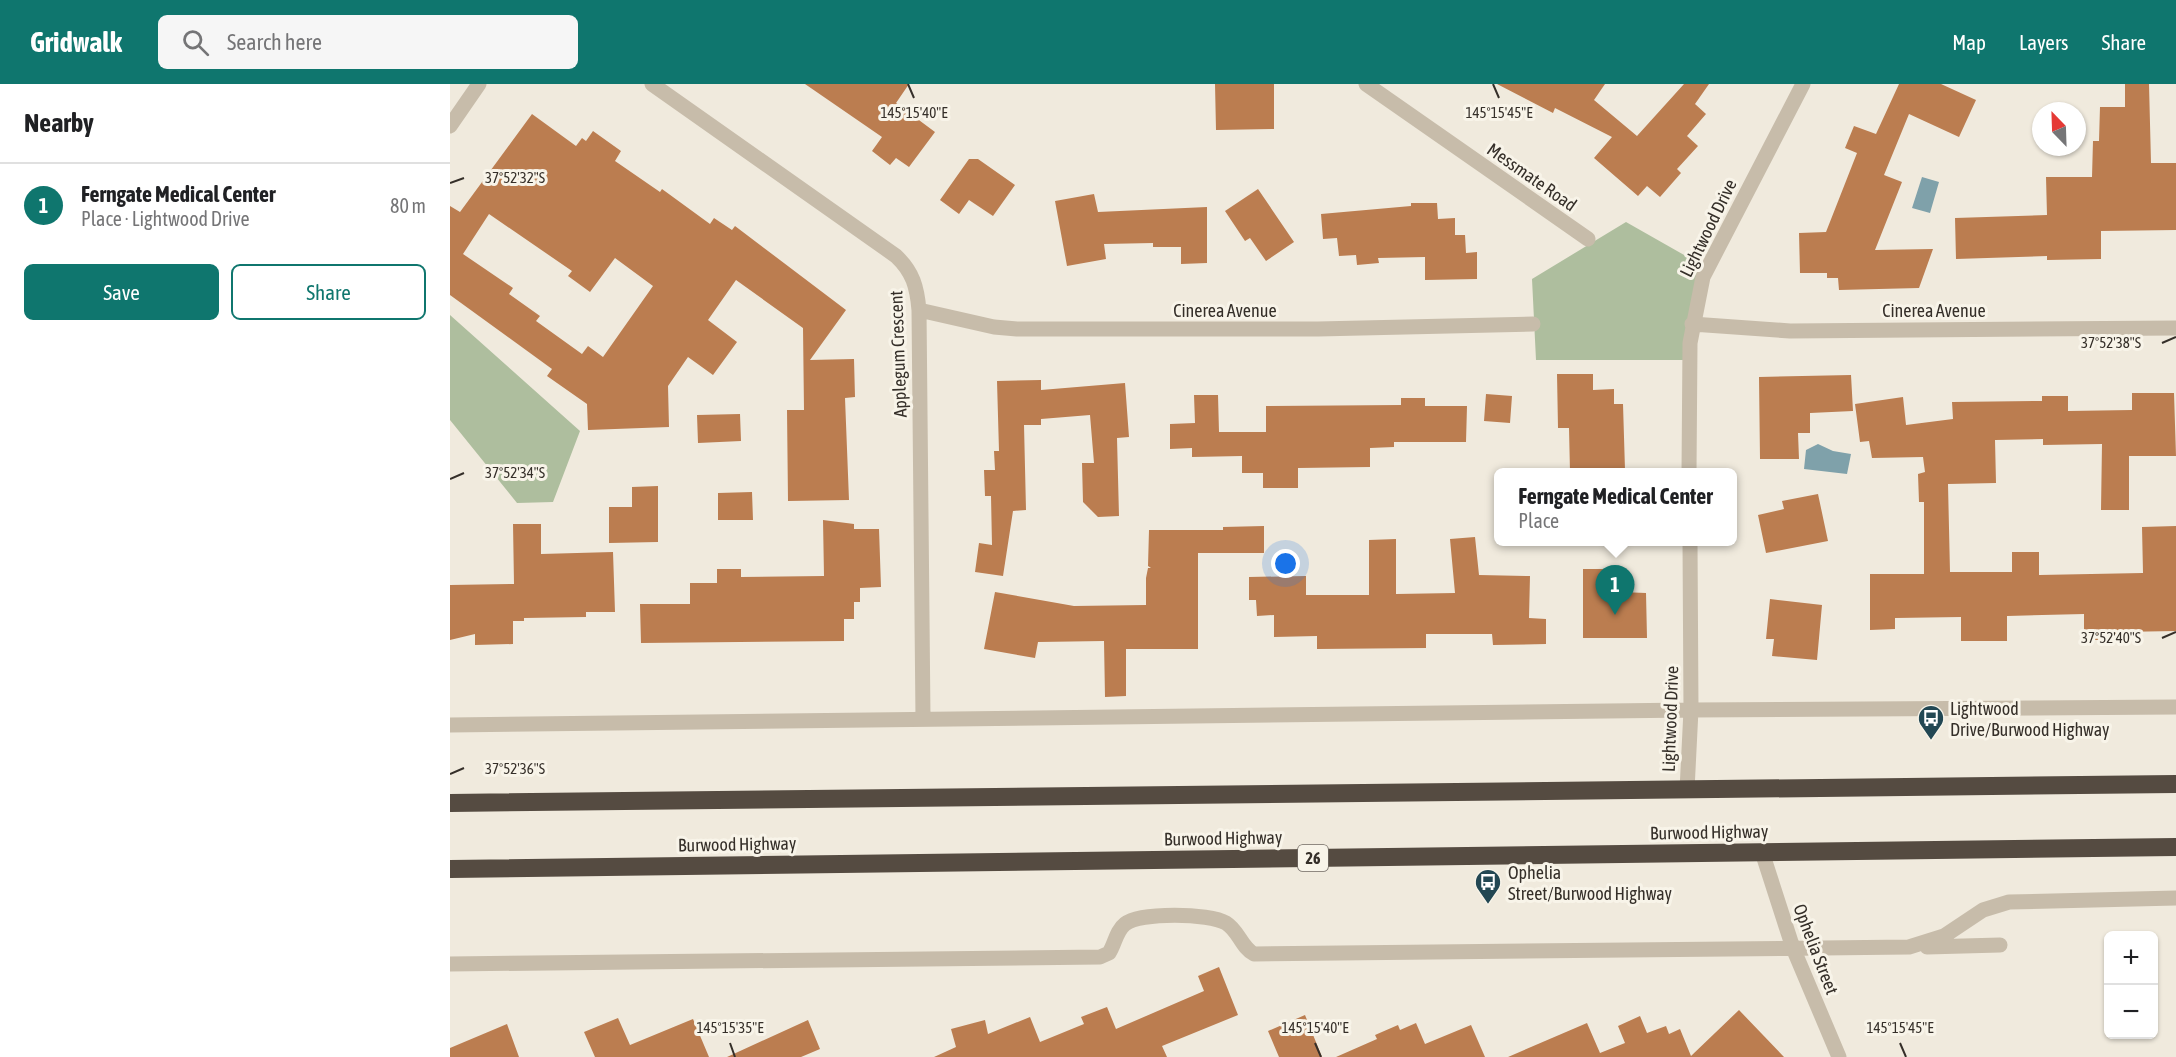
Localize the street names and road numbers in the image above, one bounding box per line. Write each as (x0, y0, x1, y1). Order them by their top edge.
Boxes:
street label: Messmate Road (1483, 138, 1581, 216)
street label: Lightwood Drive (1675, 176, 1741, 280)
street label: Applegum Crescent (885, 290, 911, 418)
street label: Cinerea Avenue (1173, 300, 1277, 321)
street label: Cinerea Avenue (1882, 300, 1986, 321)
street label: Lightwood Drive (1658, 666, 1682, 772)
street label: Burwood Highway (1650, 820, 1768, 844)
street label: Burwood Highway (1164, 826, 1282, 850)
street label: Burwood Highway (678, 832, 796, 856)
road number: 26 (1298, 845, 1328, 871)
street label: Ophelia Street (1789, 901, 1843, 997)

